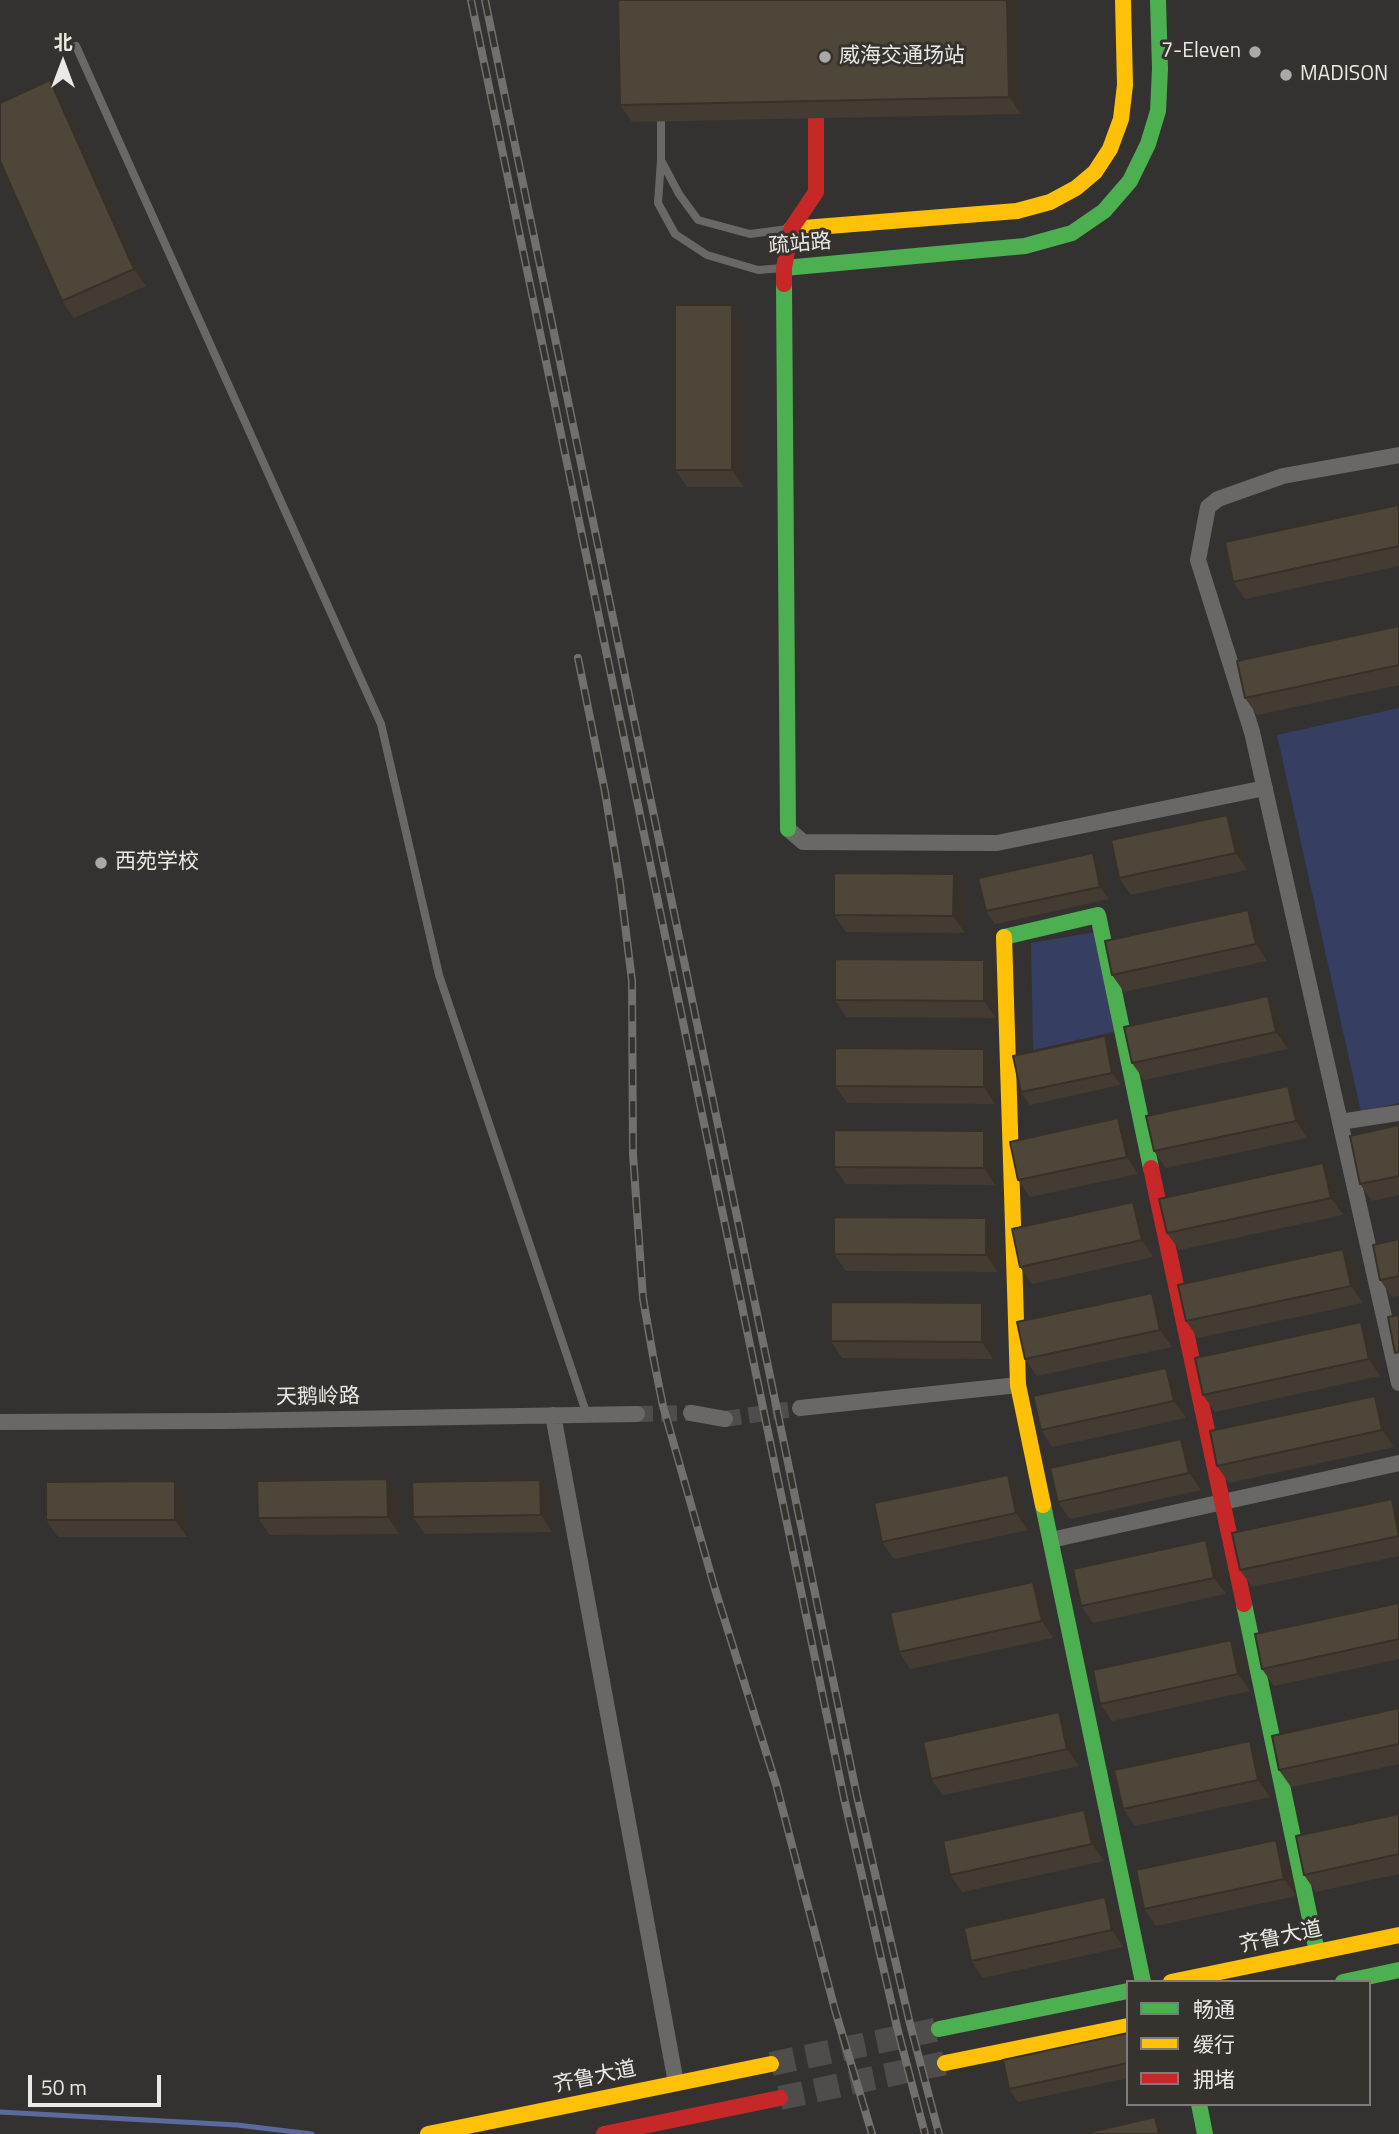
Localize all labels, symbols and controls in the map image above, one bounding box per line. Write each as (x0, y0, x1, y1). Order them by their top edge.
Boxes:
text: 北 (53, 27, 73, 56)
north arrow (28, 28, 98, 98)
place label: 7-Eleven (1161, 39, 1241, 65)
place label: 威海交通场站 (839, 44, 965, 70)
marker: 7-Eleven (1247, 44, 1263, 60)
marker: 威海交通场站 (817, 49, 833, 65)
place label: MADISON (1300, 62, 1388, 88)
marker: MADISON (1278, 67, 1294, 83)
street label: 疏站路 (768, 230, 832, 260)
place label: 西苑学校 (115, 850, 199, 876)
marker: 西苑学校 (93, 855, 109, 871)
street label: 天鹅岭路 (276, 1385, 360, 1411)
street label: 齐鲁大道 (1237, 1917, 1325, 1959)
legend (1126, 1980, 1371, 2106)
text: 畅通 (1193, 1993, 1235, 2025)
text: 缓行 (1193, 2028, 1235, 2060)
street label: 齐鲁大道 (551, 2057, 639, 2099)
scale bar (32, 2060, 164, 2104)
text: 拥堵 (1193, 2063, 1235, 2095)
text: 50 m (41, 2071, 87, 2103)

